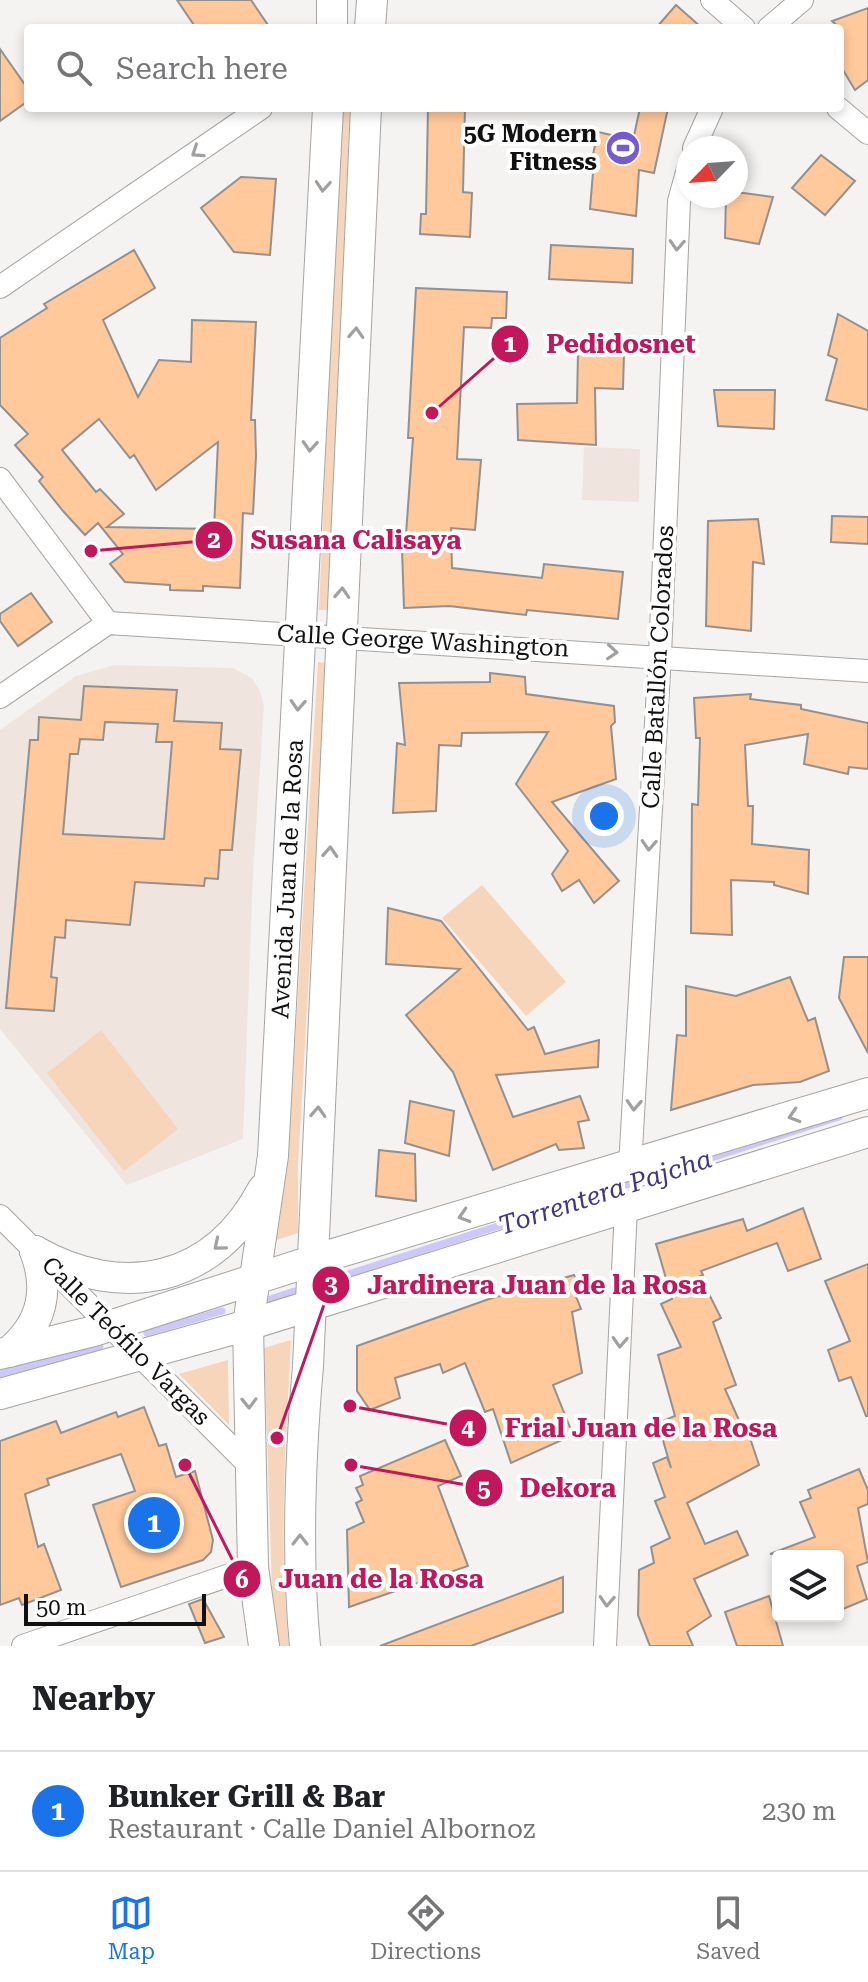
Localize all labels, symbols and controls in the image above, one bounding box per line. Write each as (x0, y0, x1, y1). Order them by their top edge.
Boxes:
search box (24, 24, 844, 112)
icon: search (52, 46, 96, 90)
text: Search here (116, 51, 288, 86)
place label: 5G Modern Fitness (463, 120, 597, 176)
sports icon: 5G Modern Fitness (604, 129, 642, 167)
north arrow (676, 136, 748, 208)
one-way arrow (191, 142, 206, 157)
one-way arrow (315, 180, 332, 193)
one-way arrow (669, 239, 686, 252)
callout: Pedidosnet (490, 319, 712, 369)
one-way arrow (347, 326, 364, 339)
text: Pedidosnet (546, 329, 696, 359)
text: 1 (503, 330, 517, 358)
one-way arrow (302, 440, 319, 453)
callout: Susana Calisaya (194, 515, 478, 565)
street label: Calle Batallón Colorados (637, 524, 679, 810)
text: Susana Calisaya (250, 525, 462, 555)
text: 2 (207, 526, 221, 554)
one-way arrow (333, 586, 350, 599)
street label: Calle George Washington (276, 619, 570, 663)
one-way arrow (606, 643, 619, 660)
one-way arrow (290, 699, 307, 712)
street label: Avenida Juan de la Rosa (266, 739, 309, 1019)
your location (584, 796, 624, 836)
one-way arrow (641, 839, 658, 852)
one-way arrow (321, 845, 338, 858)
one-way arrow (626, 1099, 643, 1112)
one-way arrow (310, 1105, 327, 1118)
one-way arrow (787, 1107, 801, 1123)
water label: Torrentera Pajcha (495, 1143, 715, 1241)
one-way arrow (458, 1207, 472, 1223)
one-way arrow (213, 1235, 228, 1250)
street label: Calle Teófilo Vargas (36, 1251, 216, 1431)
callout: Jardinera Juan de la Rosa (311, 1260, 723, 1310)
text: Jardinera Juan de la Rosa (367, 1270, 707, 1300)
text: 3 (324, 1271, 338, 1299)
one-way arrow (611, 1336, 628, 1349)
one-way arrow (240, 1397, 257, 1410)
callout: Frial Juan de la Rosa (448, 1403, 793, 1453)
text: Frial Juan de la Rosa (505, 1413, 777, 1443)
text: 4 (461, 1414, 475, 1442)
callout: Dekora (464, 1463, 632, 1513)
text: Dekora (520, 1473, 616, 1503)
text: 5 (477, 1475, 491, 1503)
pin: 1 (128, 1493, 180, 1553)
one-way arrow (291, 1533, 309, 1546)
map controls (772, 1550, 844, 1622)
button: layers (772, 1550, 844, 1622)
callout: Juan de la Rosa (222, 1554, 500, 1604)
text: Juan de la Rosa (278, 1564, 484, 1594)
text: 6 (235, 1566, 249, 1594)
scale bar (24, 1590, 206, 1626)
text: 50 m (36, 1595, 86, 1620)
one-way arrow (599, 1595, 616, 1608)
text: Nearby (32, 1678, 155, 1718)
text: Bunker Grill & Bar (108, 1779, 385, 1814)
text: 1 (51, 1796, 65, 1826)
text: 230 m (762, 1796, 836, 1826)
text: Restaurant · Calle Daniel Albornoz (108, 1814, 535, 1844)
tab: Map (108, 1891, 155, 1964)
tab: Directions (370, 1891, 481, 1964)
tab: Saved (696, 1891, 760, 1964)

